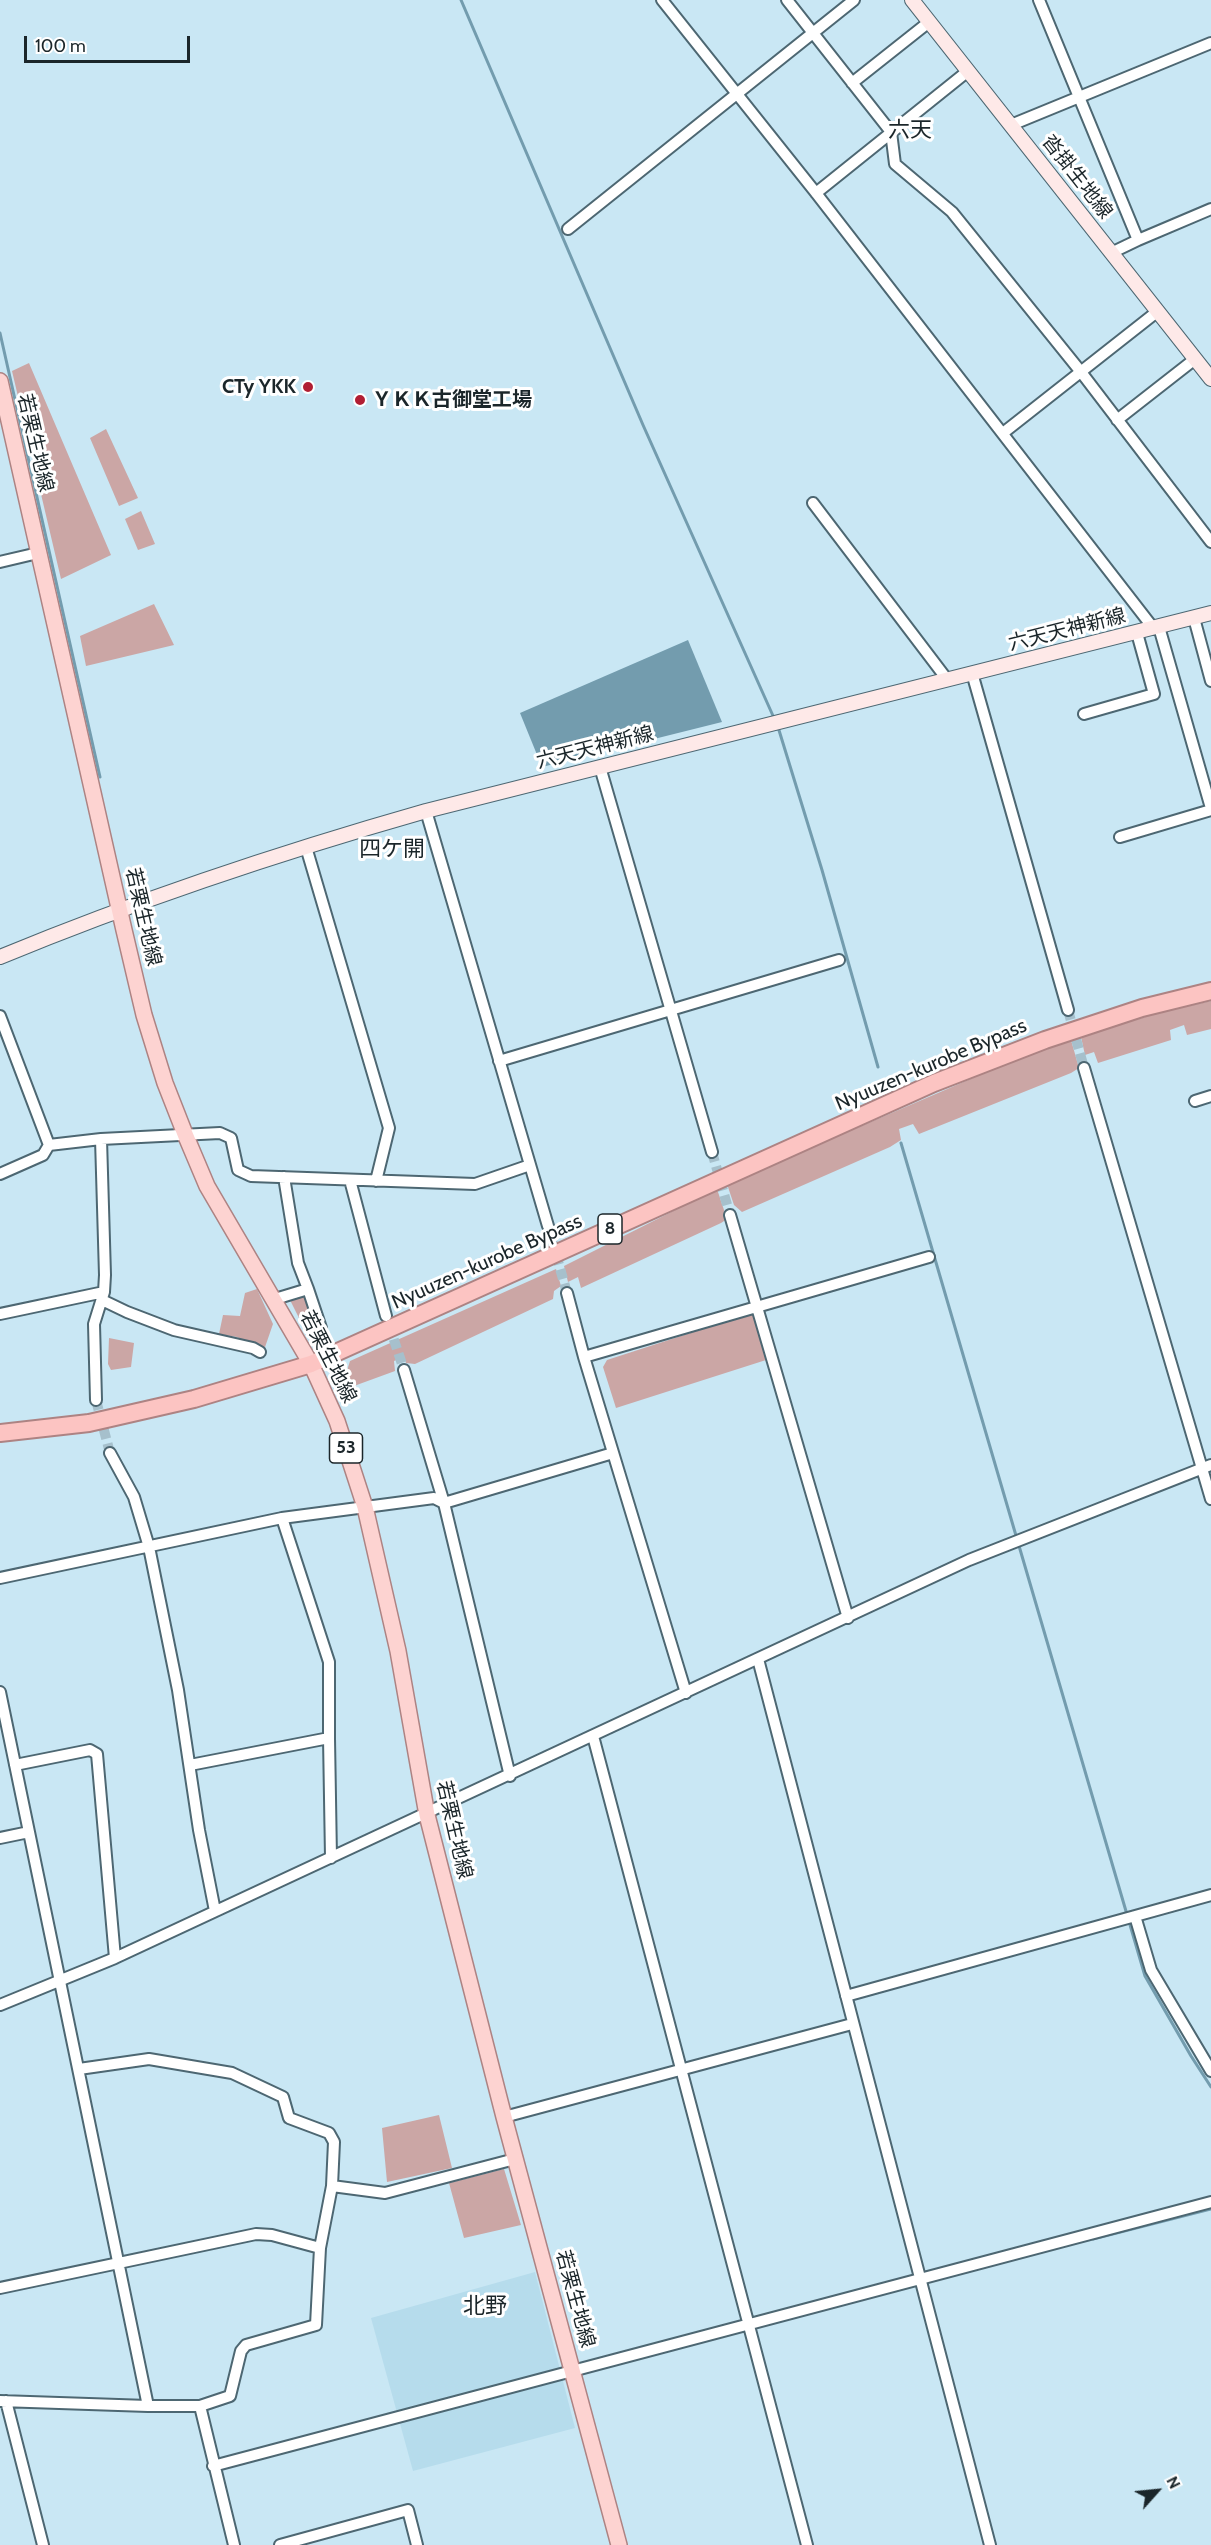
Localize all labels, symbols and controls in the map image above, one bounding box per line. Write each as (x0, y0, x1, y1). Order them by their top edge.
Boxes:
scale bar (27, 24, 194, 62)
text: 100 m (35, 35, 86, 57)
district label: 六天 (888, 118, 932, 144)
street label: 沓掛生地線 (1037, 130, 1117, 224)
place label: CTy YKK (222, 375, 296, 399)
marker: CTy YKK (301, 380, 315, 394)
place label: ＹＫＫ古御堂工場 (372, 388, 532, 412)
street label: 若栗生地線 (12, 392, 58, 494)
marker: ＹＫＫ古御堂工場 (353, 393, 367, 407)
street label: 六天天神新線 (1006, 604, 1128, 656)
street label: 六天天神新線 (534, 722, 656, 774)
district label: 四ケ開 (359, 837, 425, 863)
street label: 若栗生地線 (120, 866, 166, 968)
street label: Nyuuzen-kurobe Bypass (832, 1014, 1030, 1116)
street label: Nyuuzen-kurobe Bypass (388, 1209, 586, 1315)
road number: 8 (598, 1214, 622, 1244)
street label: 若栗生地線 (295, 1307, 361, 1407)
road number: 53 (330, 1433, 362, 1463)
street label: 若栗生地線 (431, 1779, 477, 1881)
street label: 若栗生地線 (550, 2248, 600, 2350)
district label: 北野 (463, 2294, 507, 2320)
north arrow (1127, 2461, 1187, 2521)
text: N (1162, 2473, 1185, 2492)

